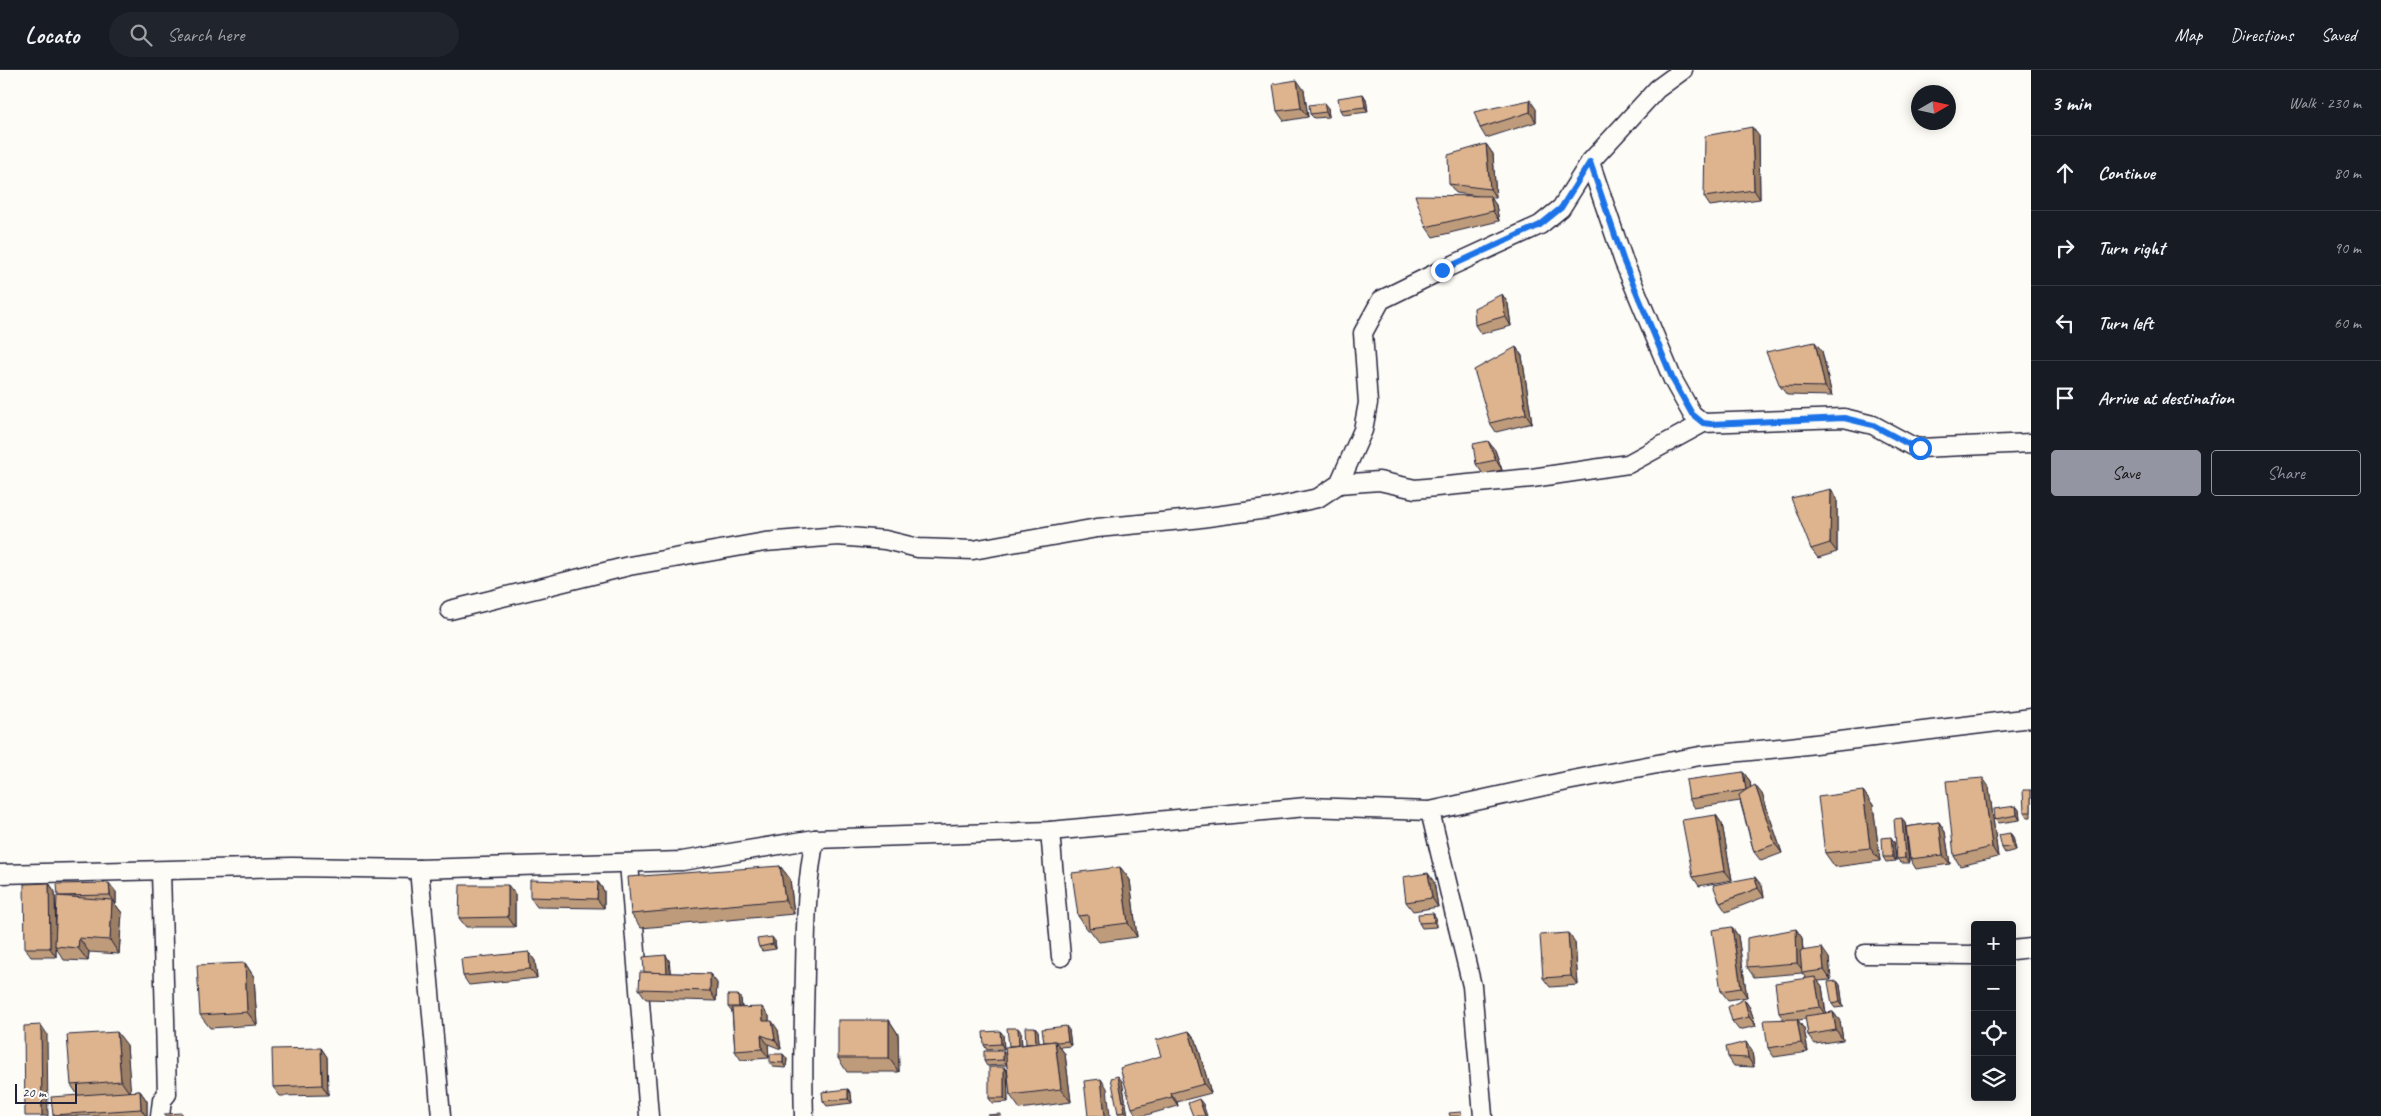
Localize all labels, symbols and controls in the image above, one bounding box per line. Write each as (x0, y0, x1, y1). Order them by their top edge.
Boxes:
search box (109, 12, 459, 57)
text: Locato (25, 20, 79, 50)
icon: search (127, 21, 155, 49)
text: Search here (167, 23, 245, 47)
text: Map (2175, 24, 2202, 46)
text: Directions (2230, 24, 2293, 46)
text: Saved (2321, 24, 2356, 46)
north arrow (1911, 85, 1956, 130)
text: 3 min (2051, 90, 2091, 116)
text: Walk · 230 m (2289, 93, 2361, 113)
icon: ahead (2051, 159, 2079, 187)
text: Continue (2098, 161, 2155, 185)
text: 80 m (2334, 163, 2361, 183)
icon: right (2051, 234, 2079, 262)
text: Turn right (2098, 236, 2165, 260)
text: 90 m (2334, 238, 2361, 258)
route end (1431, 259, 1454, 282)
icon: left (2051, 309, 2079, 337)
text: Turn left (2098, 311, 2153, 335)
text: 60 m (2334, 313, 2361, 333)
icon: arrive (2051, 384, 2079, 412)
text: Arrive at destination (2098, 386, 2234, 410)
route start (1909, 437, 1932, 460)
button: Save (2051, 450, 2201, 496)
button: Share (2211, 450, 2361, 496)
map controls (1971, 921, 2016, 1101)
button: + (1971, 921, 2016, 966)
button: − (1971, 966, 2016, 1011)
button: locate (1971, 1011, 2016, 1056)
button: layers (1971, 1056, 2016, 1101)
scale bar (15, 1081, 78, 1104)
text: 20 m (22, 1084, 46, 1101)

